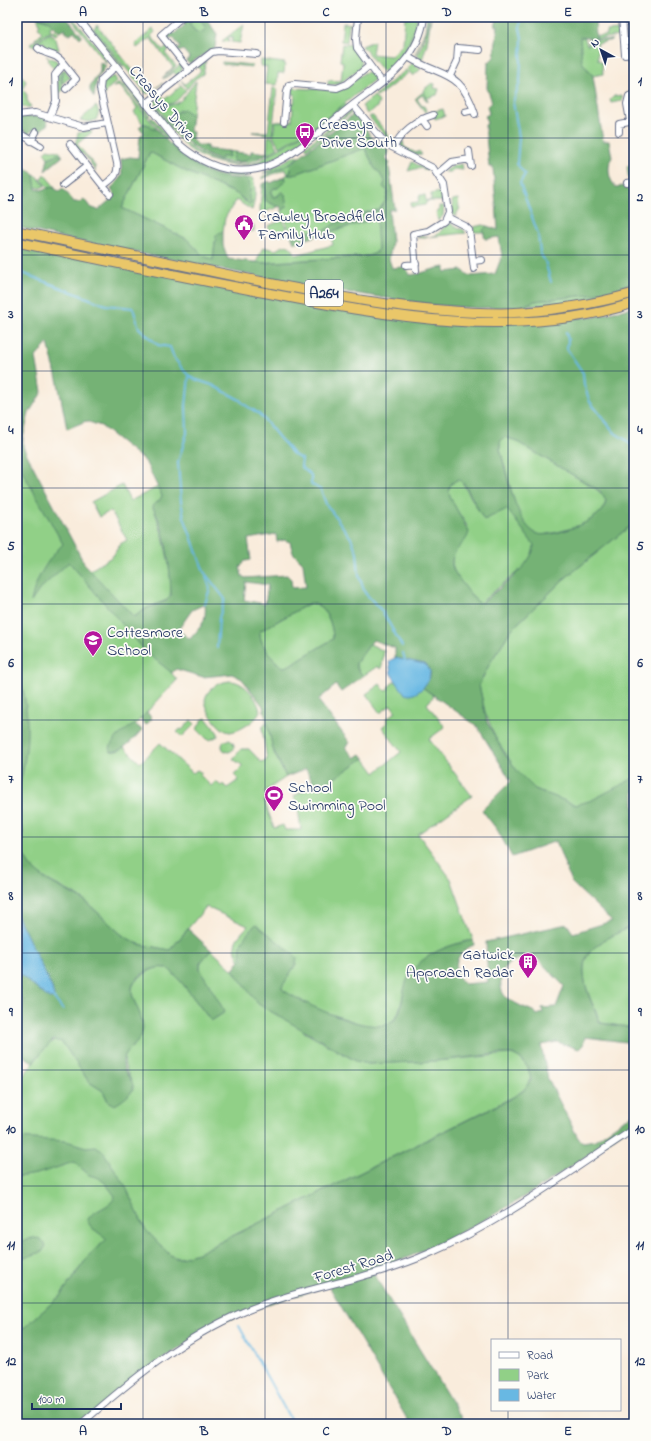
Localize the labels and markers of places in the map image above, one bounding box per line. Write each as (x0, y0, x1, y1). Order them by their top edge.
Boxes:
place label: Creasys Drive South (318, 113, 397, 155)
bus stop icon: Creasys Drive South (294, 121, 316, 149)
place label: Crawley Broadfield Family Hub (257, 205, 384, 247)
public building icon: Crawley Broadfield Family Hub (233, 213, 255, 241)
place label: Cottesmore School (107, 621, 184, 663)
school or university icon: Cottesmore School (82, 629, 104, 657)
place label: School Swimming Pool (288, 776, 386, 818)
sports icon: School Swimming Pool (263, 784, 285, 812)
place label: Gatwick Approach Radar (406, 943, 515, 985)
building icon: Gatwick Approach Radar (517, 951, 539, 979)

